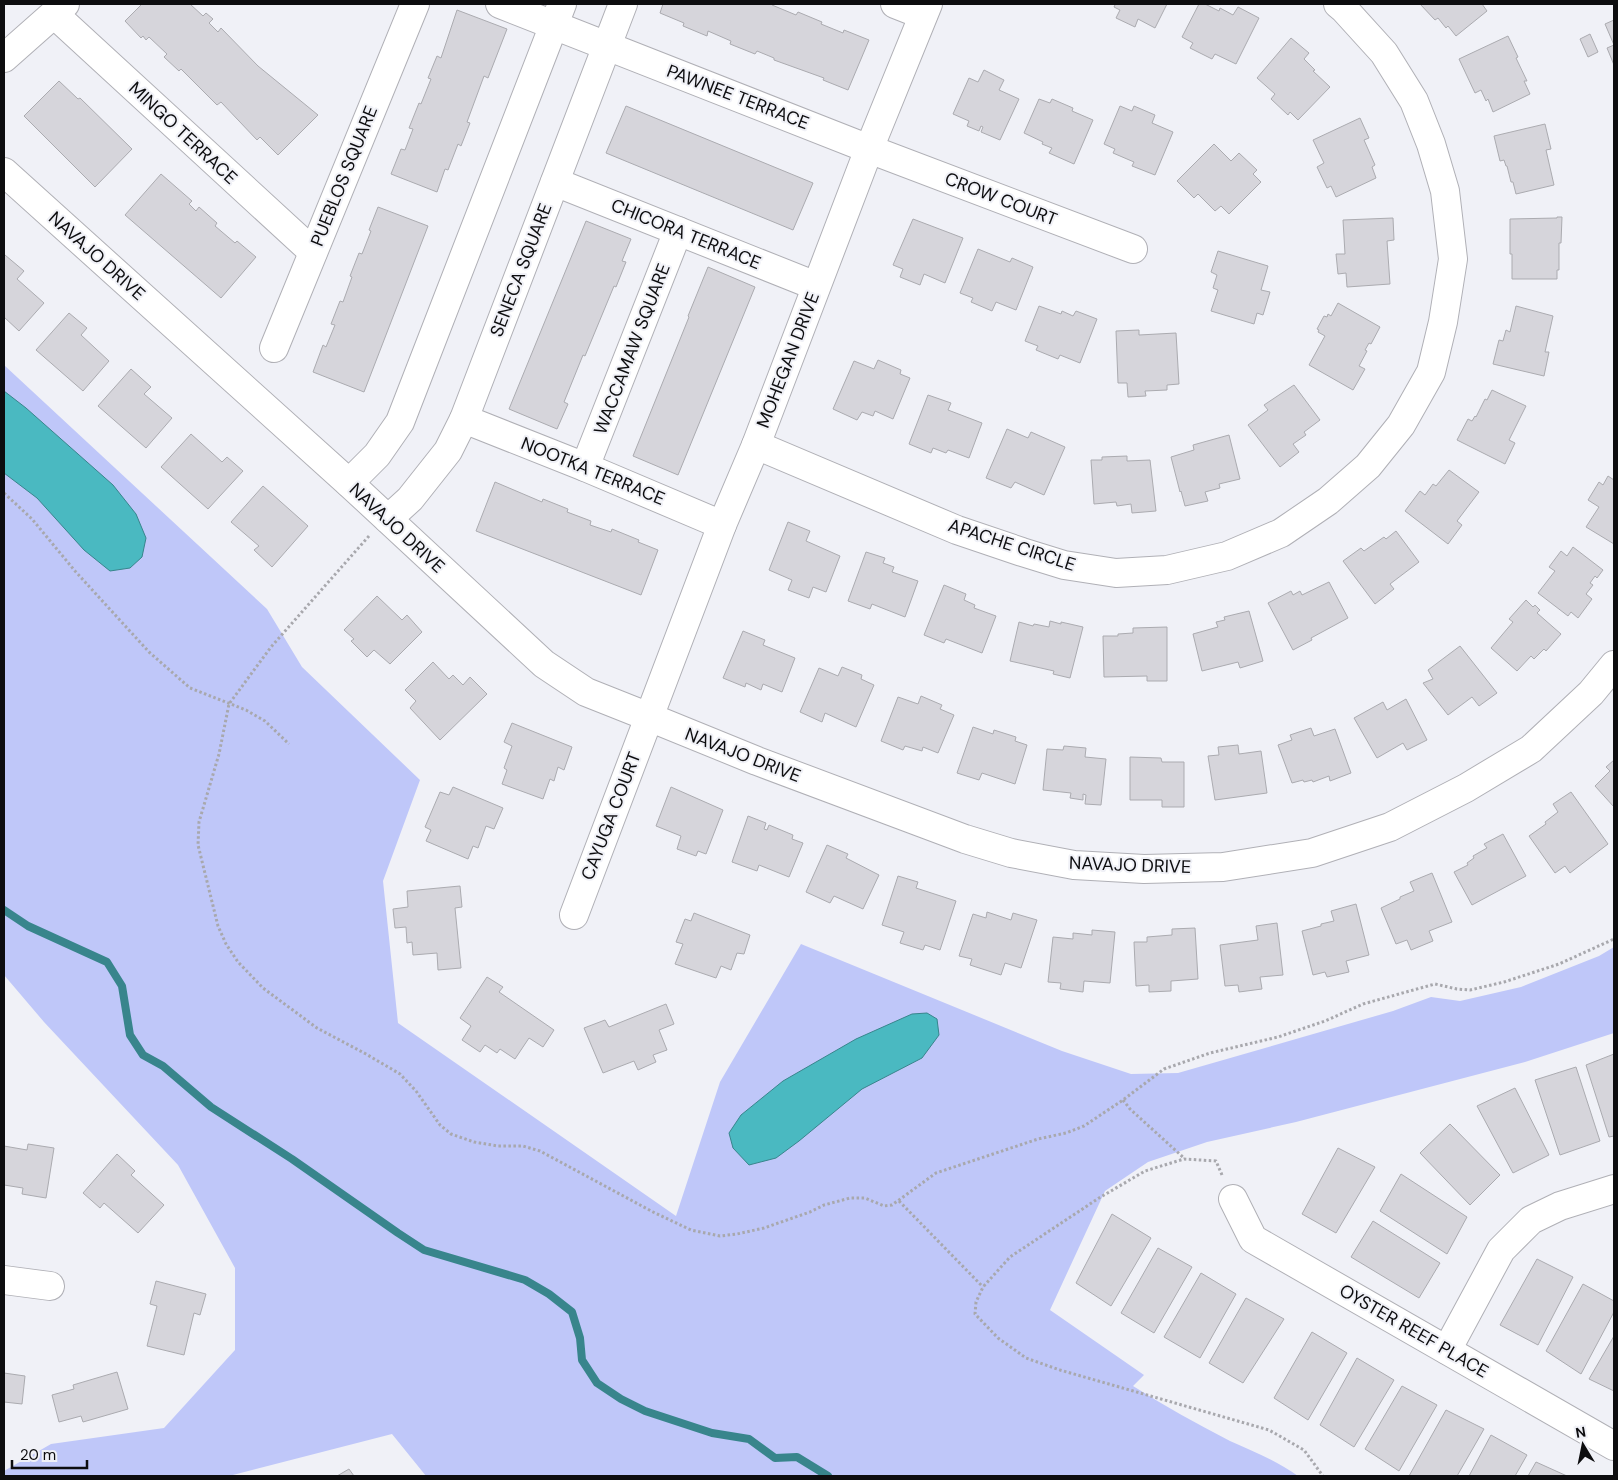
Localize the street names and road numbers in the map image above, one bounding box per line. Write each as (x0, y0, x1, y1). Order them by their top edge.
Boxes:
street label: PAWNEE TERRACE (663, 59, 813, 135)
street label: MINGO TERRACE (124, 76, 242, 190)
street label: PUEBLOS SQUARE (305, 102, 383, 250)
street label: CROW COURT (941, 167, 1061, 231)
street label: CHICORA TERRACE (608, 193, 764, 275)
street label: SENECA SQUARE (485, 200, 557, 340)
street label: NAVAJO DRIVE (44, 206, 150, 306)
street label: WACCAMAW SQUARE (588, 260, 676, 438)
street label: MOHEGAN DRIVE (751, 289, 825, 431)
street label: NOOTKA TERRACE (518, 431, 668, 511)
street label: NAVAJO DRIVE (344, 478, 450, 578)
street label: APACHE CIRCLE (945, 513, 1079, 577)
street label: NAVAJO DRIVE (682, 722, 804, 788)
street label: CAYUGA COURT (576, 749, 646, 883)
street label: NAVAJO DRIVE (1069, 851, 1191, 879)
street label: OYSTER REEF PLACE (1335, 1279, 1493, 1383)

